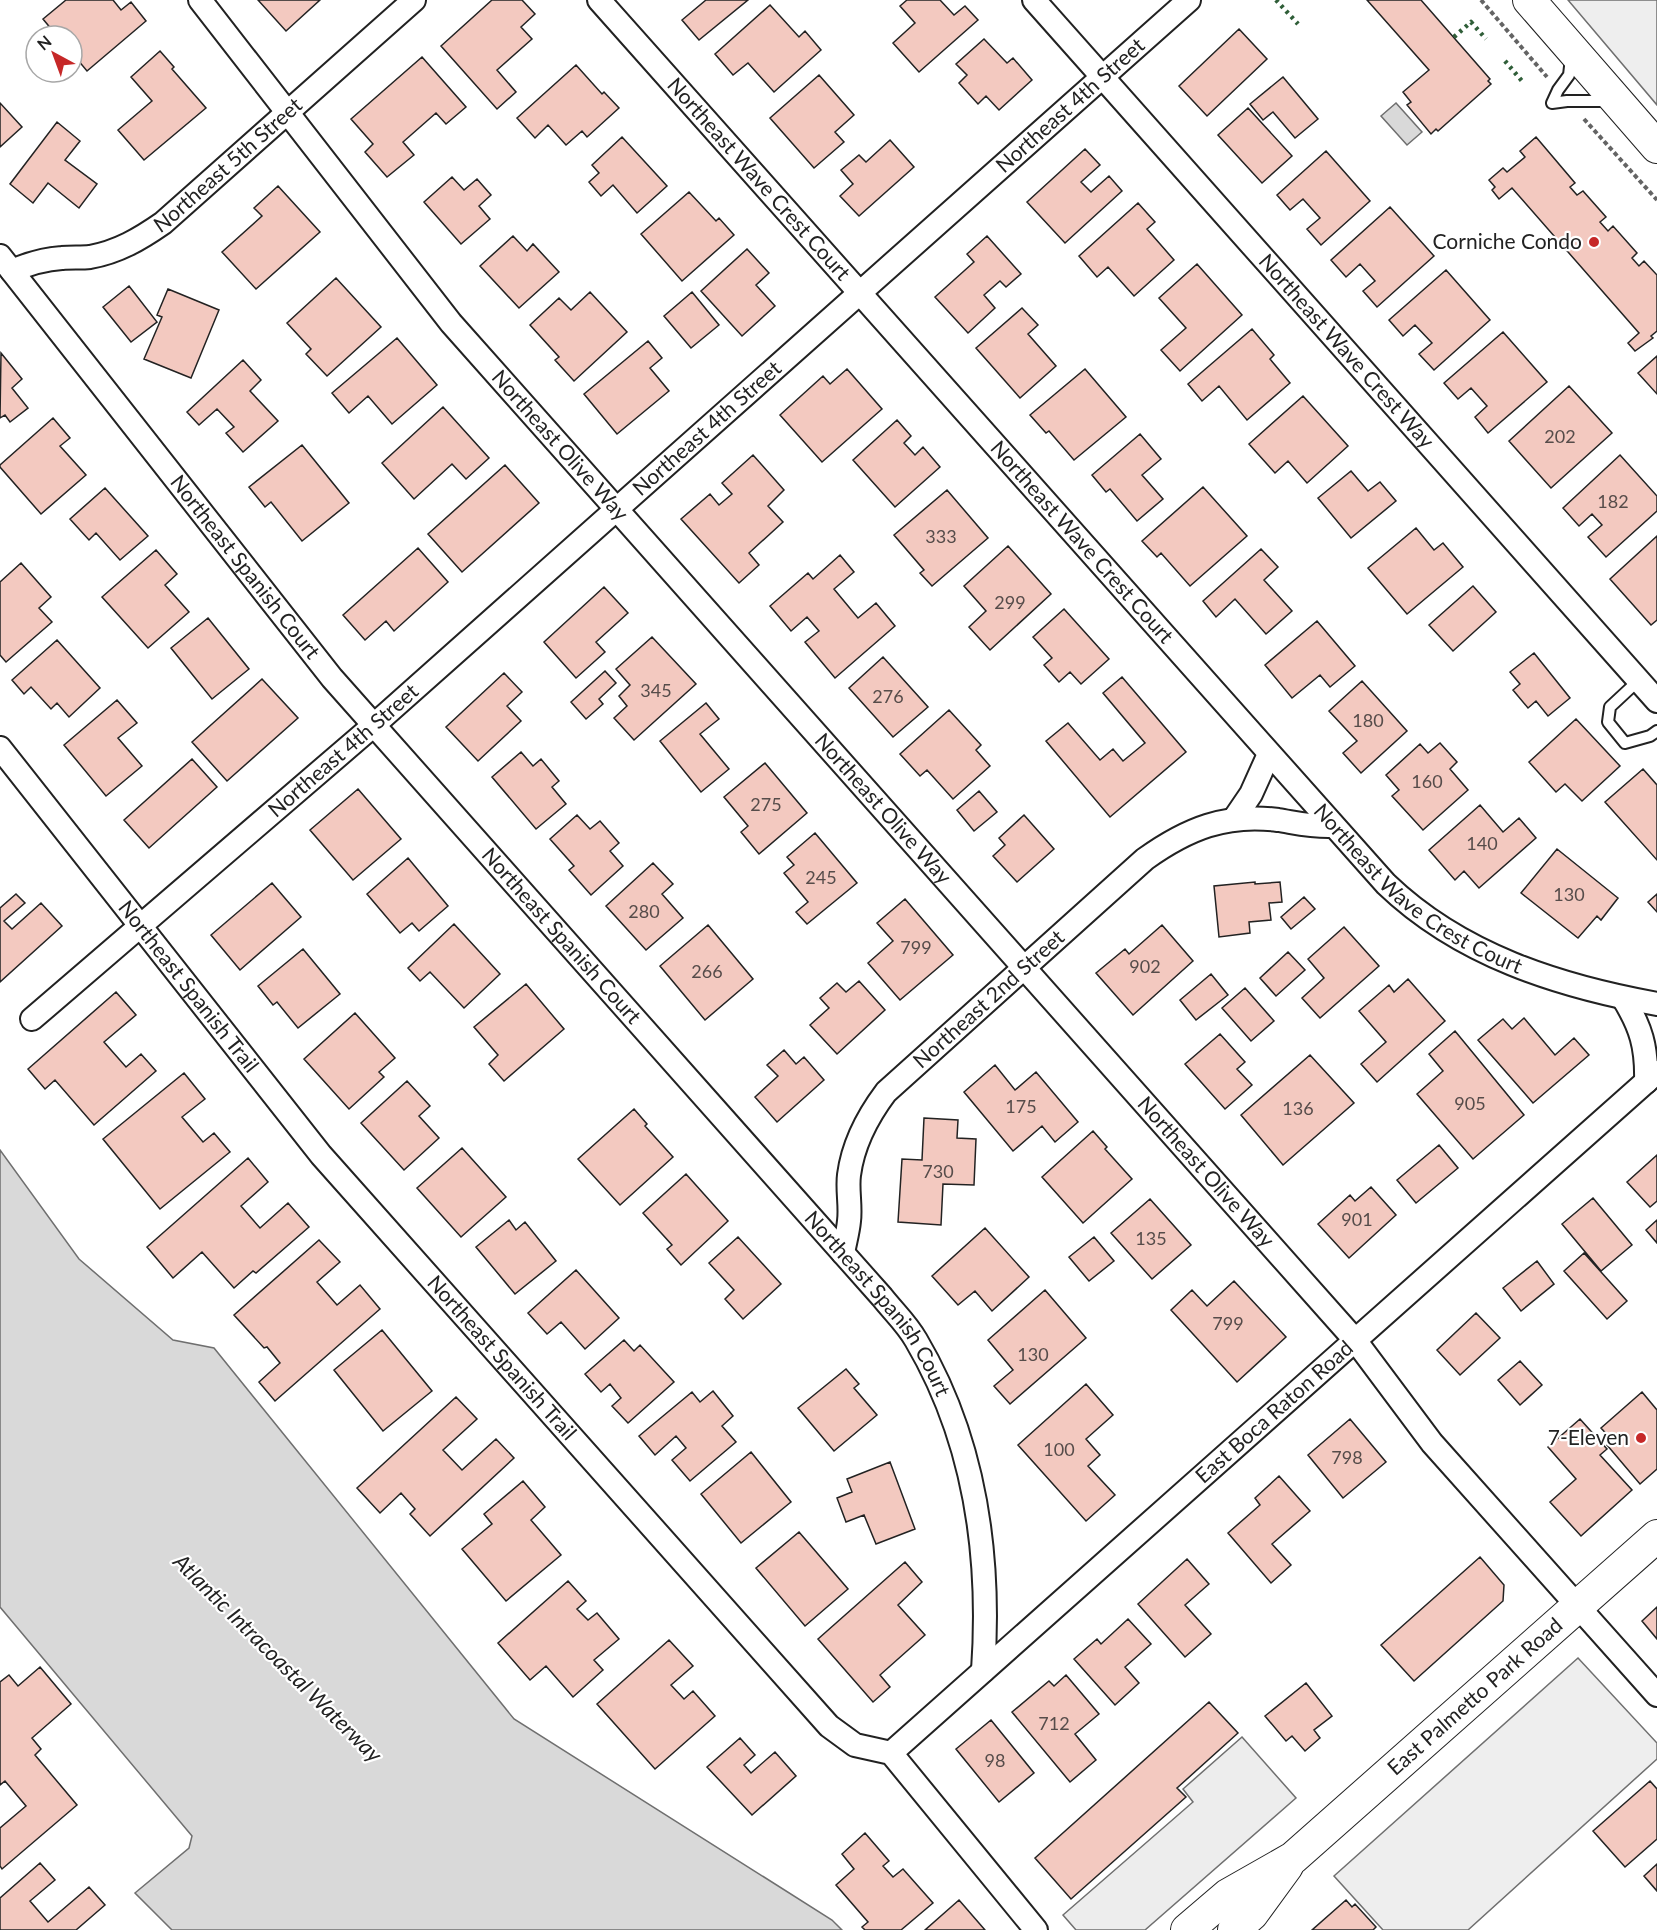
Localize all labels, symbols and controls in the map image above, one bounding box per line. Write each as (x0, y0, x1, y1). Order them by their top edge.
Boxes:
north arrow (24, 24, 84, 84)
text: N (33, 31, 55, 54)
street label: Northeast 4th Street (990, 32, 1149, 177)
street label: Northeast Wave Crest Court (663, 72, 857, 285)
street label: Northeast 5th Street (148, 91, 307, 237)
place label: Corniche Condo (1433, 228, 1582, 253)
marker: Corniche Condo (1587, 235, 1601, 249)
street label: Northeast Wave Crest Way (1255, 248, 1440, 453)
street label: Northeast 4th Street (627, 355, 786, 500)
street label: Northeast Olive Way (488, 364, 635, 525)
house number: 202 (1544, 425, 1576, 447)
street label: Northeast Wave Crest Court (986, 435, 1180, 648)
street label: Northeast Spanish Court (166, 469, 326, 664)
house number: 182 (1597, 490, 1629, 512)
house number: 333 (925, 525, 957, 547)
house number: 299 (994, 591, 1026, 613)
street label: Northeast 4th Street (262, 678, 423, 821)
house number: 345 (640, 679, 672, 701)
house number: 276 (872, 685, 904, 707)
house number: 180 (1352, 709, 1384, 731)
street label: Northeast Olive Way (810, 727, 958, 888)
house number: 160 (1411, 770, 1443, 792)
house number: 275 (750, 793, 782, 815)
street label: Northeast Wave Crest Court (1309, 798, 1527, 978)
house number: 140 (1466, 832, 1498, 854)
street label: Northeast Spanish Court (478, 842, 647, 1028)
house number: 245 (805, 866, 837, 888)
house number: 130 (1553, 883, 1585, 905)
street label: Northeast Spanish Trail (114, 895, 265, 1077)
house number: 280 (628, 900, 660, 922)
street label: Northeast 2nd Street (907, 924, 1069, 1073)
house number: 799 (900, 936, 932, 958)
house number: 902 (1129, 955, 1161, 977)
house number: 266 (691, 960, 723, 982)
street label: Northeast Olive Way (1133, 1091, 1280, 1252)
house number: 905 (1454, 1092, 1486, 1114)
house number: 175 (1005, 1095, 1037, 1117)
house number: 136 (1282, 1097, 1314, 1119)
house number: 730 (922, 1160, 954, 1182)
street label: Northeast Spanish Court (800, 1205, 957, 1400)
house number: 901 (1341, 1208, 1373, 1230)
house number: 135 (1135, 1227, 1167, 1249)
street label: Northeast Spanish Trail (423, 1270, 582, 1444)
house number: 799 (1212, 1312, 1244, 1334)
street label: East Boca Raton Road (1190, 1335, 1357, 1488)
house number: 130 (1017, 1343, 1049, 1365)
place label: 7-Eleven (1548, 1424, 1629, 1449)
marker: 7-Eleven (1634, 1431, 1648, 1445)
house number: 100 (1043, 1438, 1075, 1460)
house number: 798 (1331, 1446, 1363, 1468)
water label: Atlantic Intracoastal Waterway (168, 1547, 389, 1768)
street label: East Palmetto Park Road (1382, 1612, 1567, 1780)
house number: 712 (1038, 1712, 1070, 1734)
house number: 98 (985, 1749, 1005, 1771)

